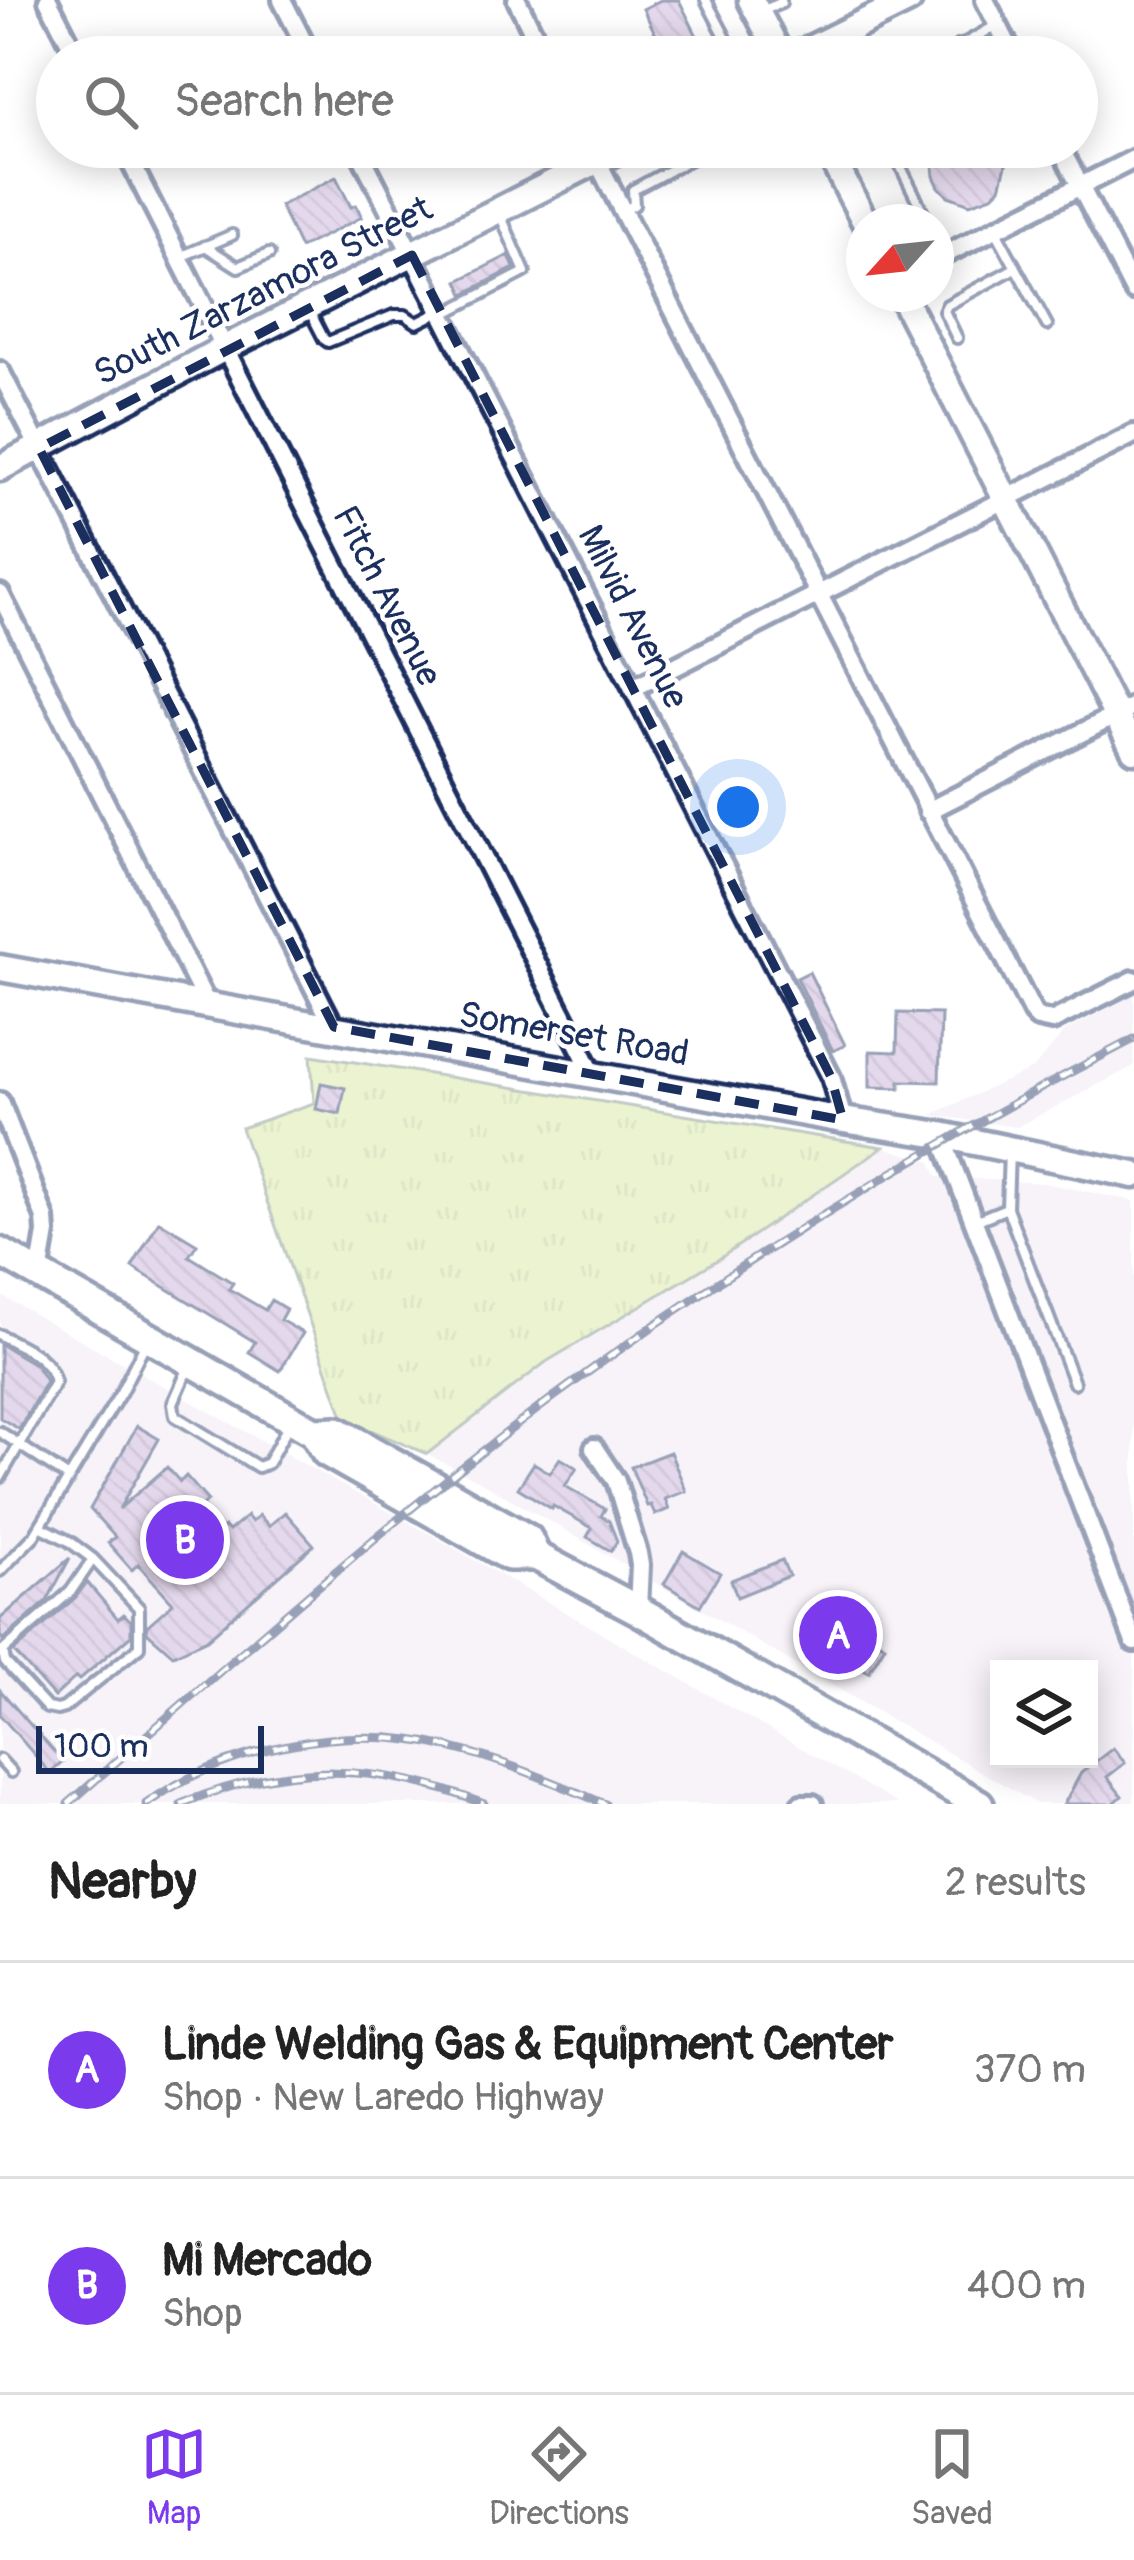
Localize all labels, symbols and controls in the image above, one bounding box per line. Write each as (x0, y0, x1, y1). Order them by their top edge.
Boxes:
search box (36, 36, 1098, 168)
icon: search (78, 69, 144, 135)
text: Search here (174, 74, 394, 130)
street label: South Zarzamora Street (86, 186, 440, 396)
north arrow (846, 204, 954, 312)
street label: Fitch Avenue (322, 498, 452, 694)
street label: Milvid Avenue (568, 518, 698, 716)
your location (708, 777, 768, 837)
street label: Somerset Road (456, 992, 692, 1076)
pin: B (146, 1495, 224, 1585)
pin: A (799, 1590, 877, 1680)
map controls (990, 1660, 1098, 1768)
button: layers (990, 1660, 1098, 1768)
scale bar (36, 1720, 264, 1773)
text: 100 m (54, 1726, 148, 1767)
text: Nearby (48, 1850, 196, 1914)
text: 2 results (945, 1858, 1086, 1907)
text: Linde Welding Gas & Equipment Center (162, 2017, 893, 2073)
text: A (74, 2045, 100, 2094)
text: 370 m (974, 2045, 1086, 2094)
text: Shop · New Laredo Highway (162, 2073, 604, 2122)
text: Mi Mercado (162, 2233, 372, 2289)
text: B (76, 2261, 98, 2310)
text: 400 m (967, 2261, 1086, 2310)
text: Shop (162, 2289, 243, 2338)
tab: Map (141, 2421, 207, 2534)
tab: Directions (489, 2421, 629, 2534)
tab: Saved (911, 2421, 993, 2534)

